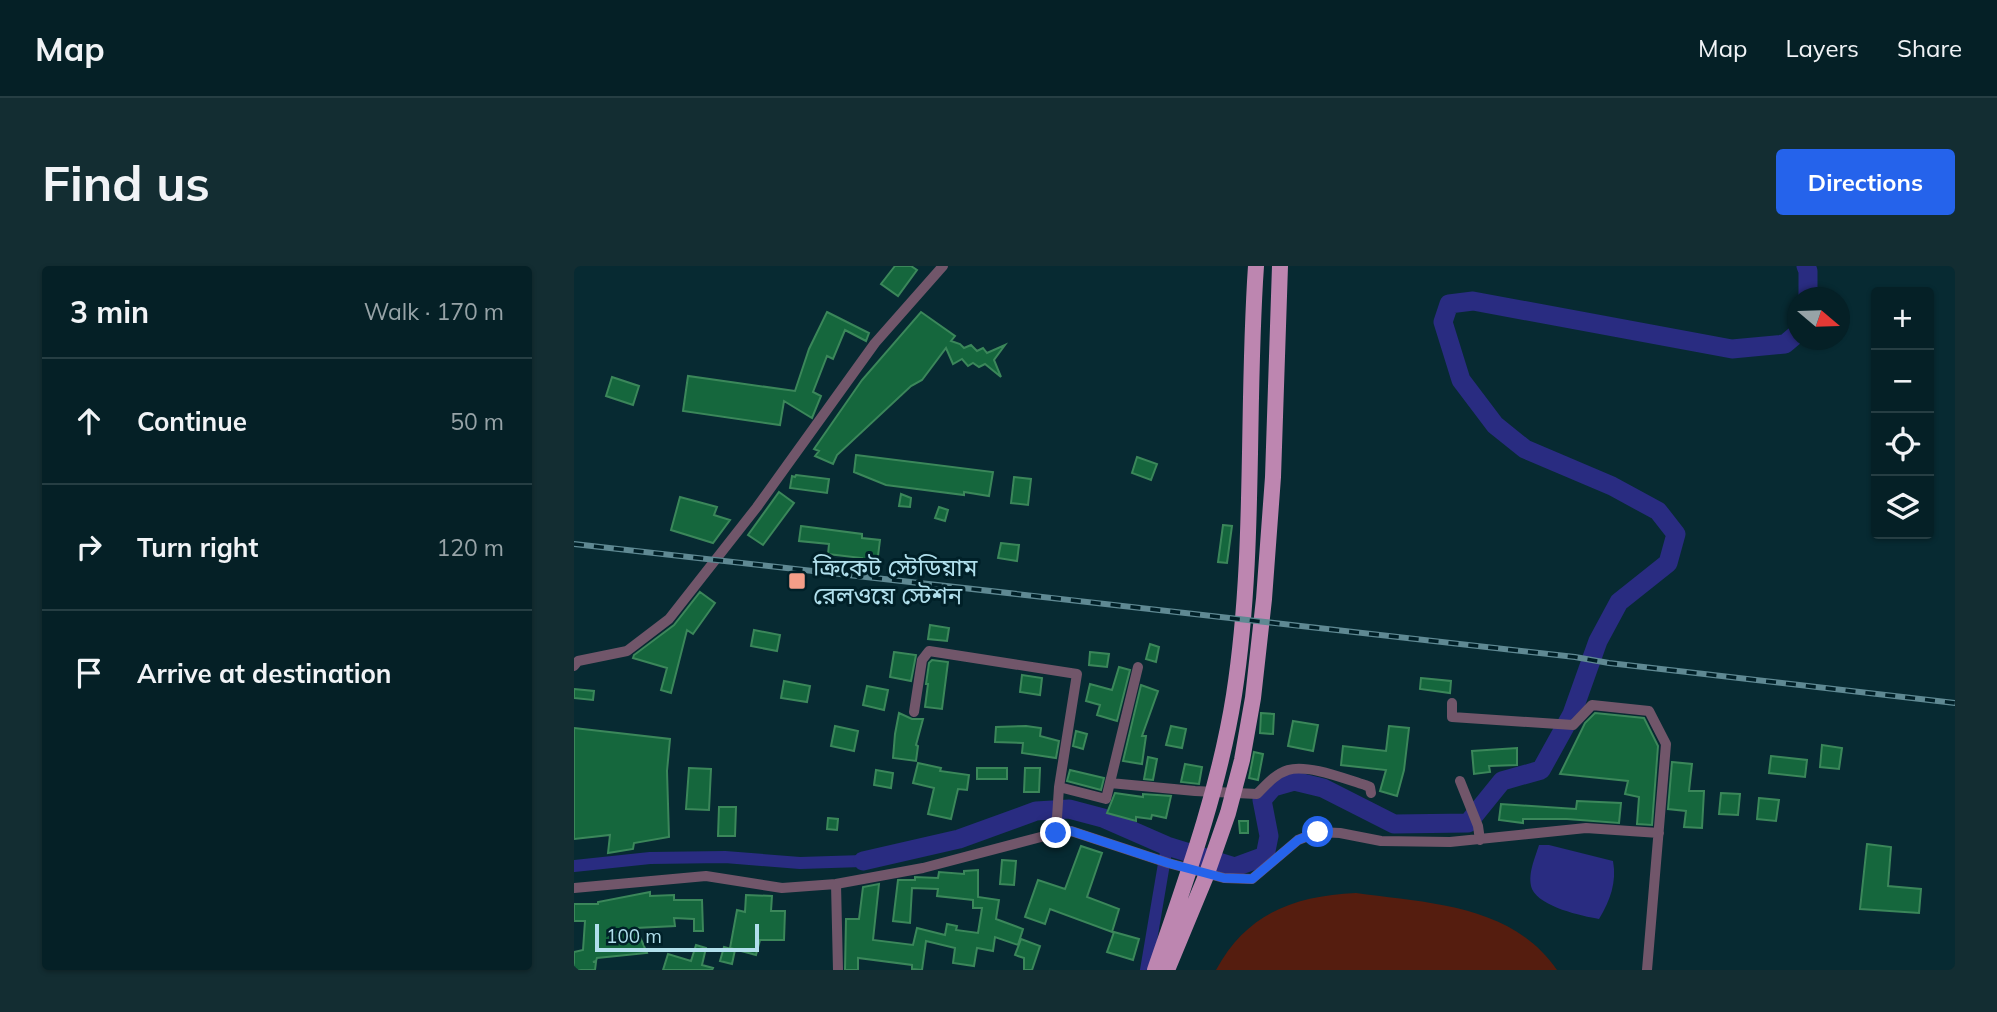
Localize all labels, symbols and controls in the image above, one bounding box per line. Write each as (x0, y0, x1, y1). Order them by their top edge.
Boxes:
text: Map (35, 28, 105, 69)
text: Map (1698, 33, 1747, 63)
text: Layers (1785, 33, 1859, 63)
text: Share (1897, 33, 1962, 63)
button: Directions (1776, 149, 1955, 215)
text: Find us (42, 152, 210, 213)
north arrow (1787, 287, 1850, 350)
map controls (1871, 287, 1934, 539)
button: + (1871, 287, 1934, 350)
text: 3 min (70, 293, 149, 331)
text: Walk · 170 m (364, 297, 504, 326)
button: − (1871, 350, 1934, 413)
icon: ahead (70, 402, 108, 440)
text: Continue (137, 405, 247, 438)
text: 50 m (450, 407, 504, 436)
button: locate (1871, 413, 1934, 476)
button: layers (1871, 476, 1934, 539)
icon: right (70, 528, 108, 566)
text: Turn right (137, 531, 258, 564)
text: 120 m (436, 533, 504, 562)
place label: ক্রিকেট স্টেডিয়াম রেলওয়ে স্টেশন (812, 552, 978, 610)
marker: ক্রিকেট স্টেডিয়াম রেলওয়ে স্টেশন (787, 571, 807, 591)
icon: arrive (70, 654, 108, 692)
text: Arrive at destination (137, 657, 392, 690)
route start (1302, 816, 1333, 847)
route end (1040, 817, 1071, 848)
scale bar (595, 921, 760, 953)
text: 100 m (606, 924, 662, 948)

